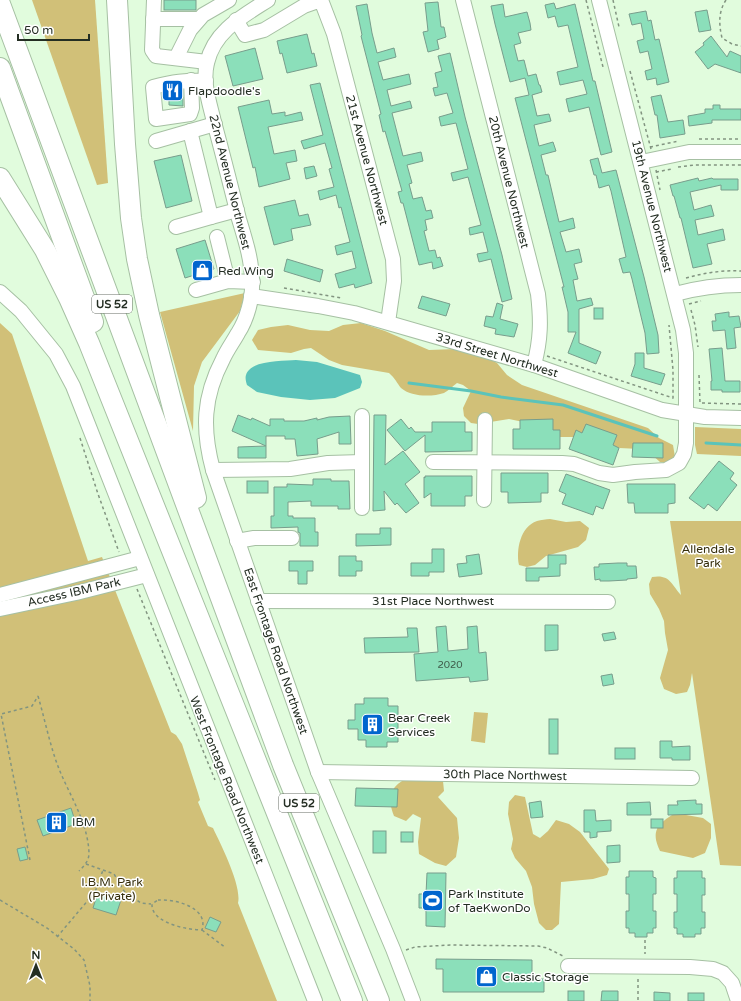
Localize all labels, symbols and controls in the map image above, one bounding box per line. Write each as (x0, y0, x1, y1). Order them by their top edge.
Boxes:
scale bar (18, 16, 89, 42)
text: 50 m (24, 23, 53, 37)
restaurant icon: Flapdoodle's (159, 78, 185, 104)
place label: Flapdoodle's (188, 84, 261, 98)
street label: 21st Avenue Northwest (343, 93, 391, 227)
street label: 22nd Avenue Northwest (206, 113, 254, 251)
street label: 20th Avenue Northwest (486, 114, 532, 250)
street label: 19th Avenue Northwest (629, 138, 675, 274)
shop icon: Red Wing (189, 258, 215, 284)
place label: Red Wing (218, 264, 274, 278)
road number: US 52 (92, 295, 132, 313)
street label: 33rd Street Northwest (434, 330, 560, 380)
park label: Allendale Park (681, 542, 735, 570)
street label: East Frontage Road Northwest (241, 566, 311, 737)
street label: Access IBM Park (26, 574, 122, 610)
street label: 31st Place Northwest (372, 594, 494, 608)
house number: 2020 (437, 659, 463, 671)
street label: West Frontage Road Northwest (187, 694, 267, 866)
place label: Bear Creek Services (388, 711, 451, 739)
building icon: Bear Creek Services (360, 712, 386, 738)
street label: 30th Place Northwest (443, 767, 567, 783)
road number: US 52 (279, 794, 319, 812)
building icon: IBM (44, 809, 70, 835)
place label: IBM (72, 815, 95, 829)
park label: I.B.M. Park (Private) (81, 875, 143, 903)
place label: Park Institute of TaeKwonDo (448, 887, 531, 915)
sports icon: Park Institute of TaeKwonDo (419, 888, 445, 914)
north arrow (16, 945, 56, 985)
text: N (32, 949, 40, 962)
shop icon: Classic Storage (474, 964, 500, 990)
place label: Classic Storage (502, 970, 589, 984)

